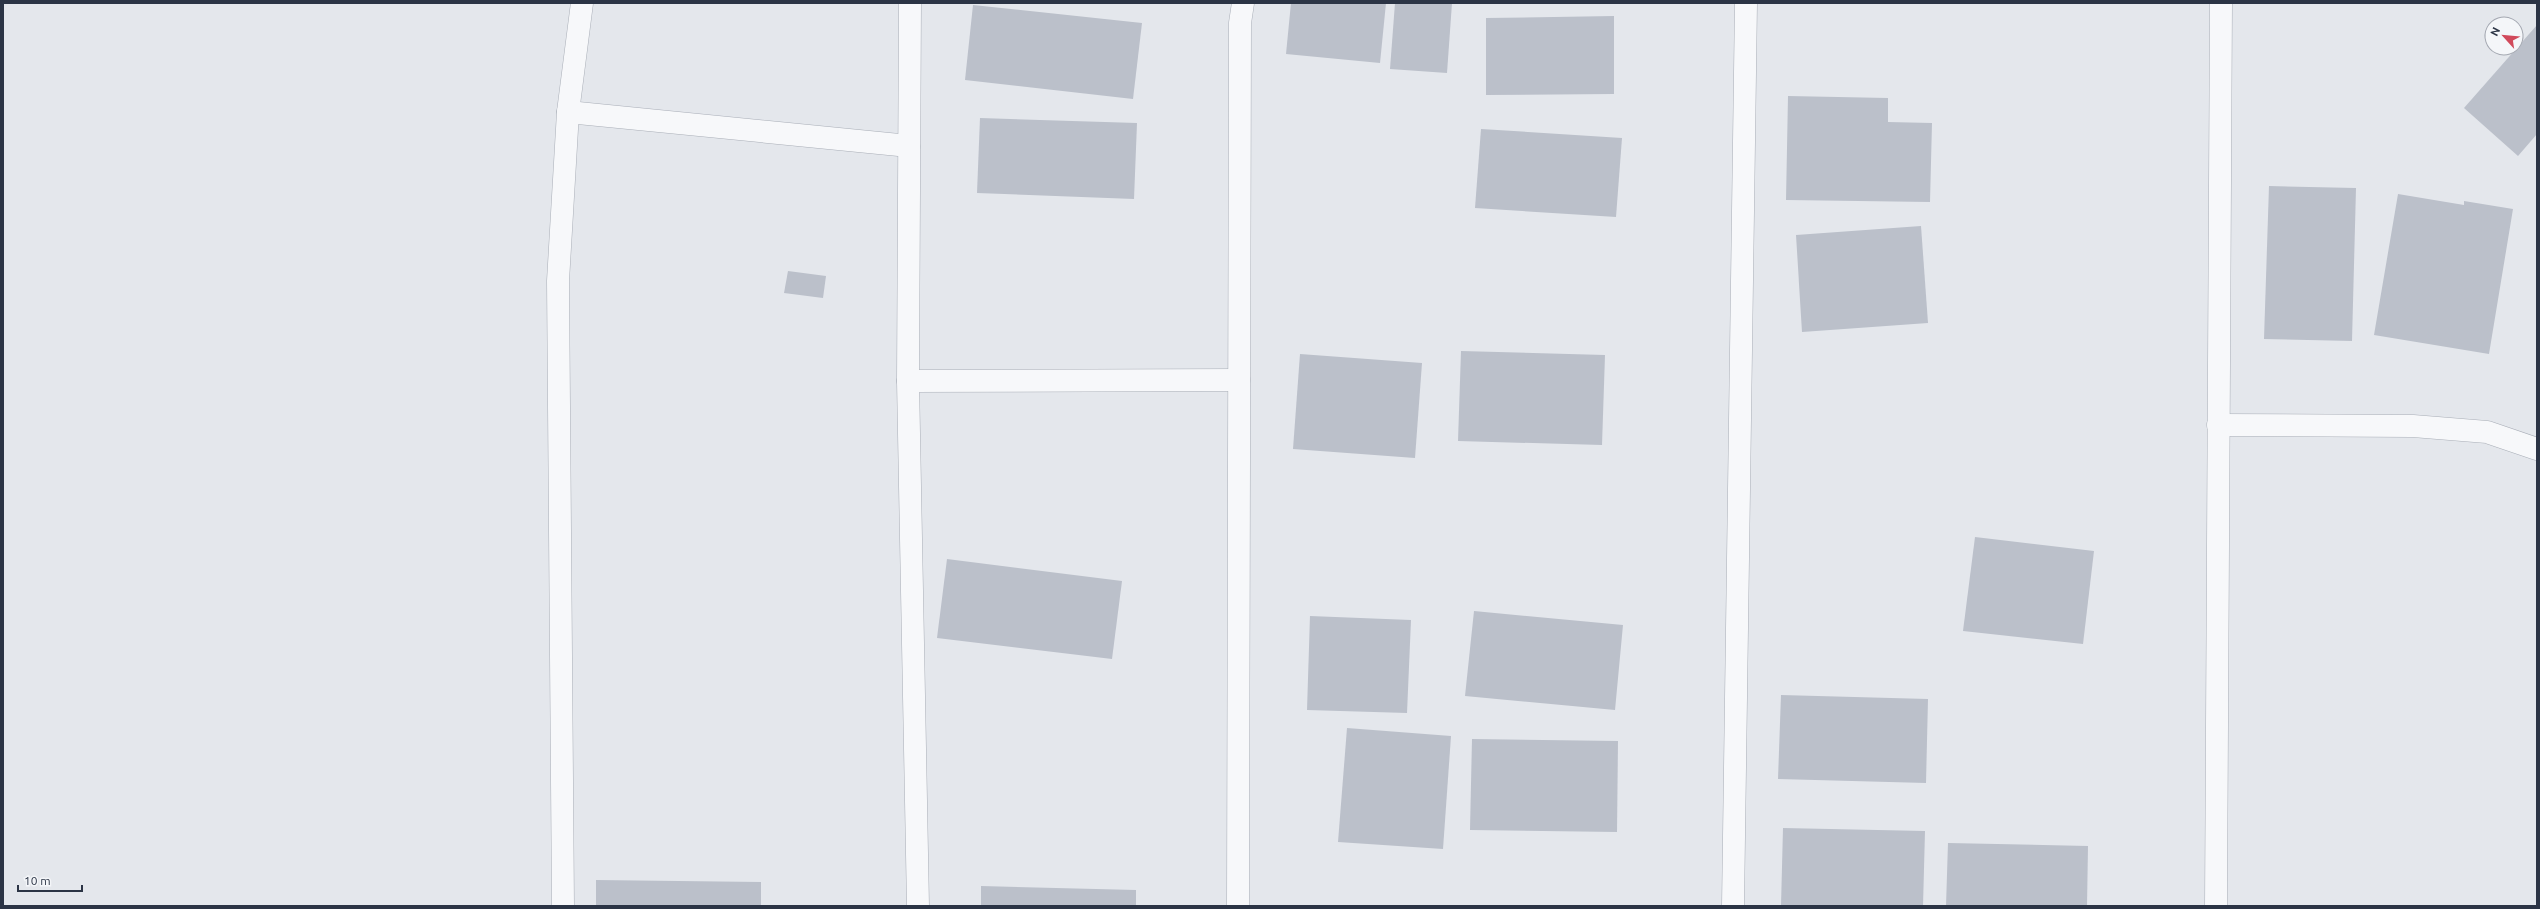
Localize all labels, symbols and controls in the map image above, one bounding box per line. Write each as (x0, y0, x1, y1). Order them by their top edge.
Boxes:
north arrow (2484, 16, 2524, 56)
text: N (2488, 25, 2502, 38)
scale bar (18, 867, 82, 893)
text: 10 m (24, 874, 51, 887)

